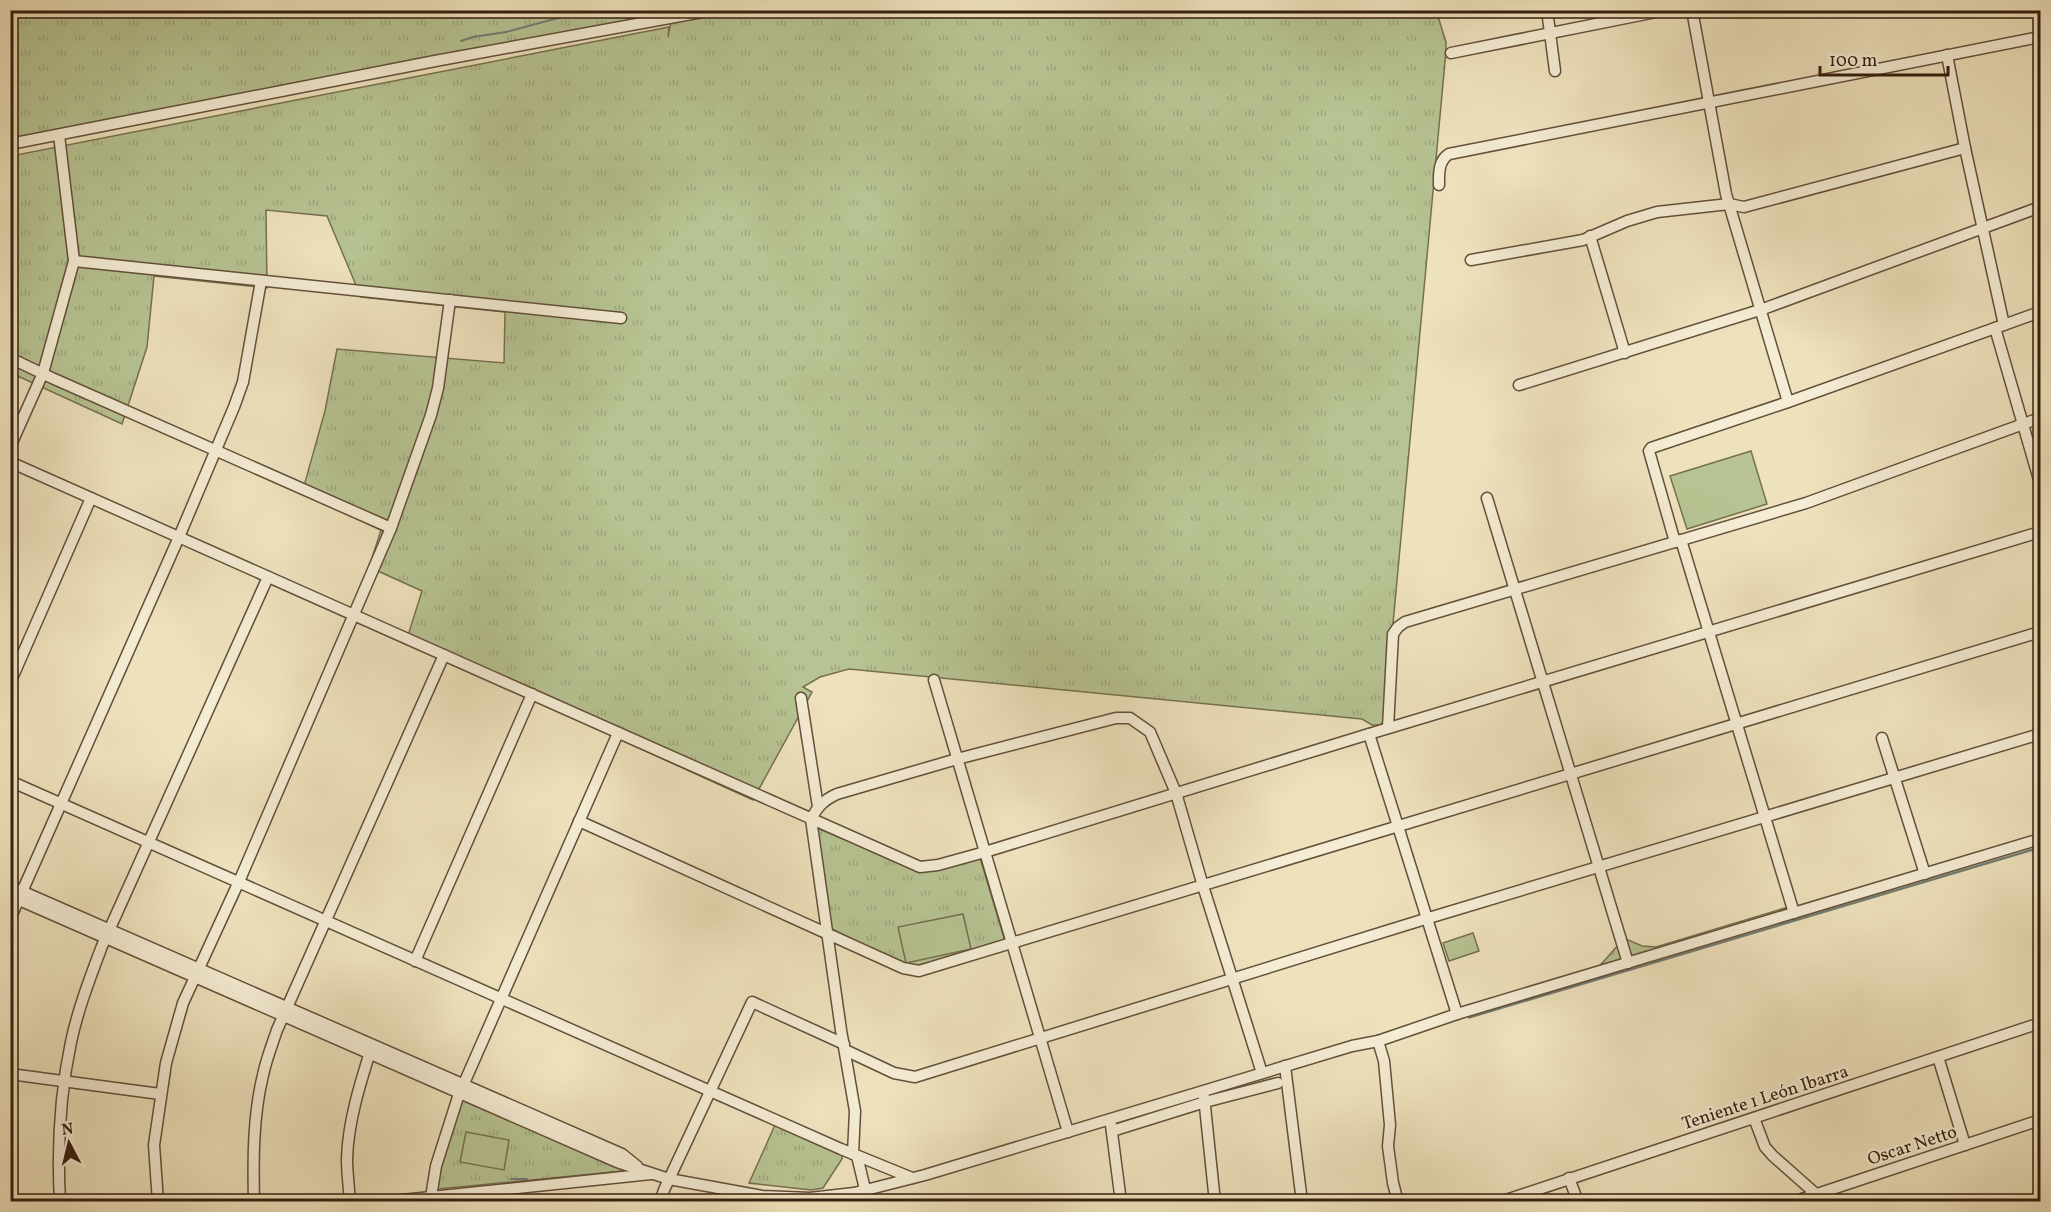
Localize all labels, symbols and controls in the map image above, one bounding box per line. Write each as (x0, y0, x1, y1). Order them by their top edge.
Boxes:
scale bar (1820, 39, 1948, 77)
text: 100 m (1829, 49, 1878, 74)
street label: Teniente 1 León Ibarra (1679, 1060, 1852, 1137)
north arrow (39, 1113, 99, 1173)
text: N (60, 1118, 75, 1142)
street label: Oscar Netto (1864, 1120, 1960, 1173)

